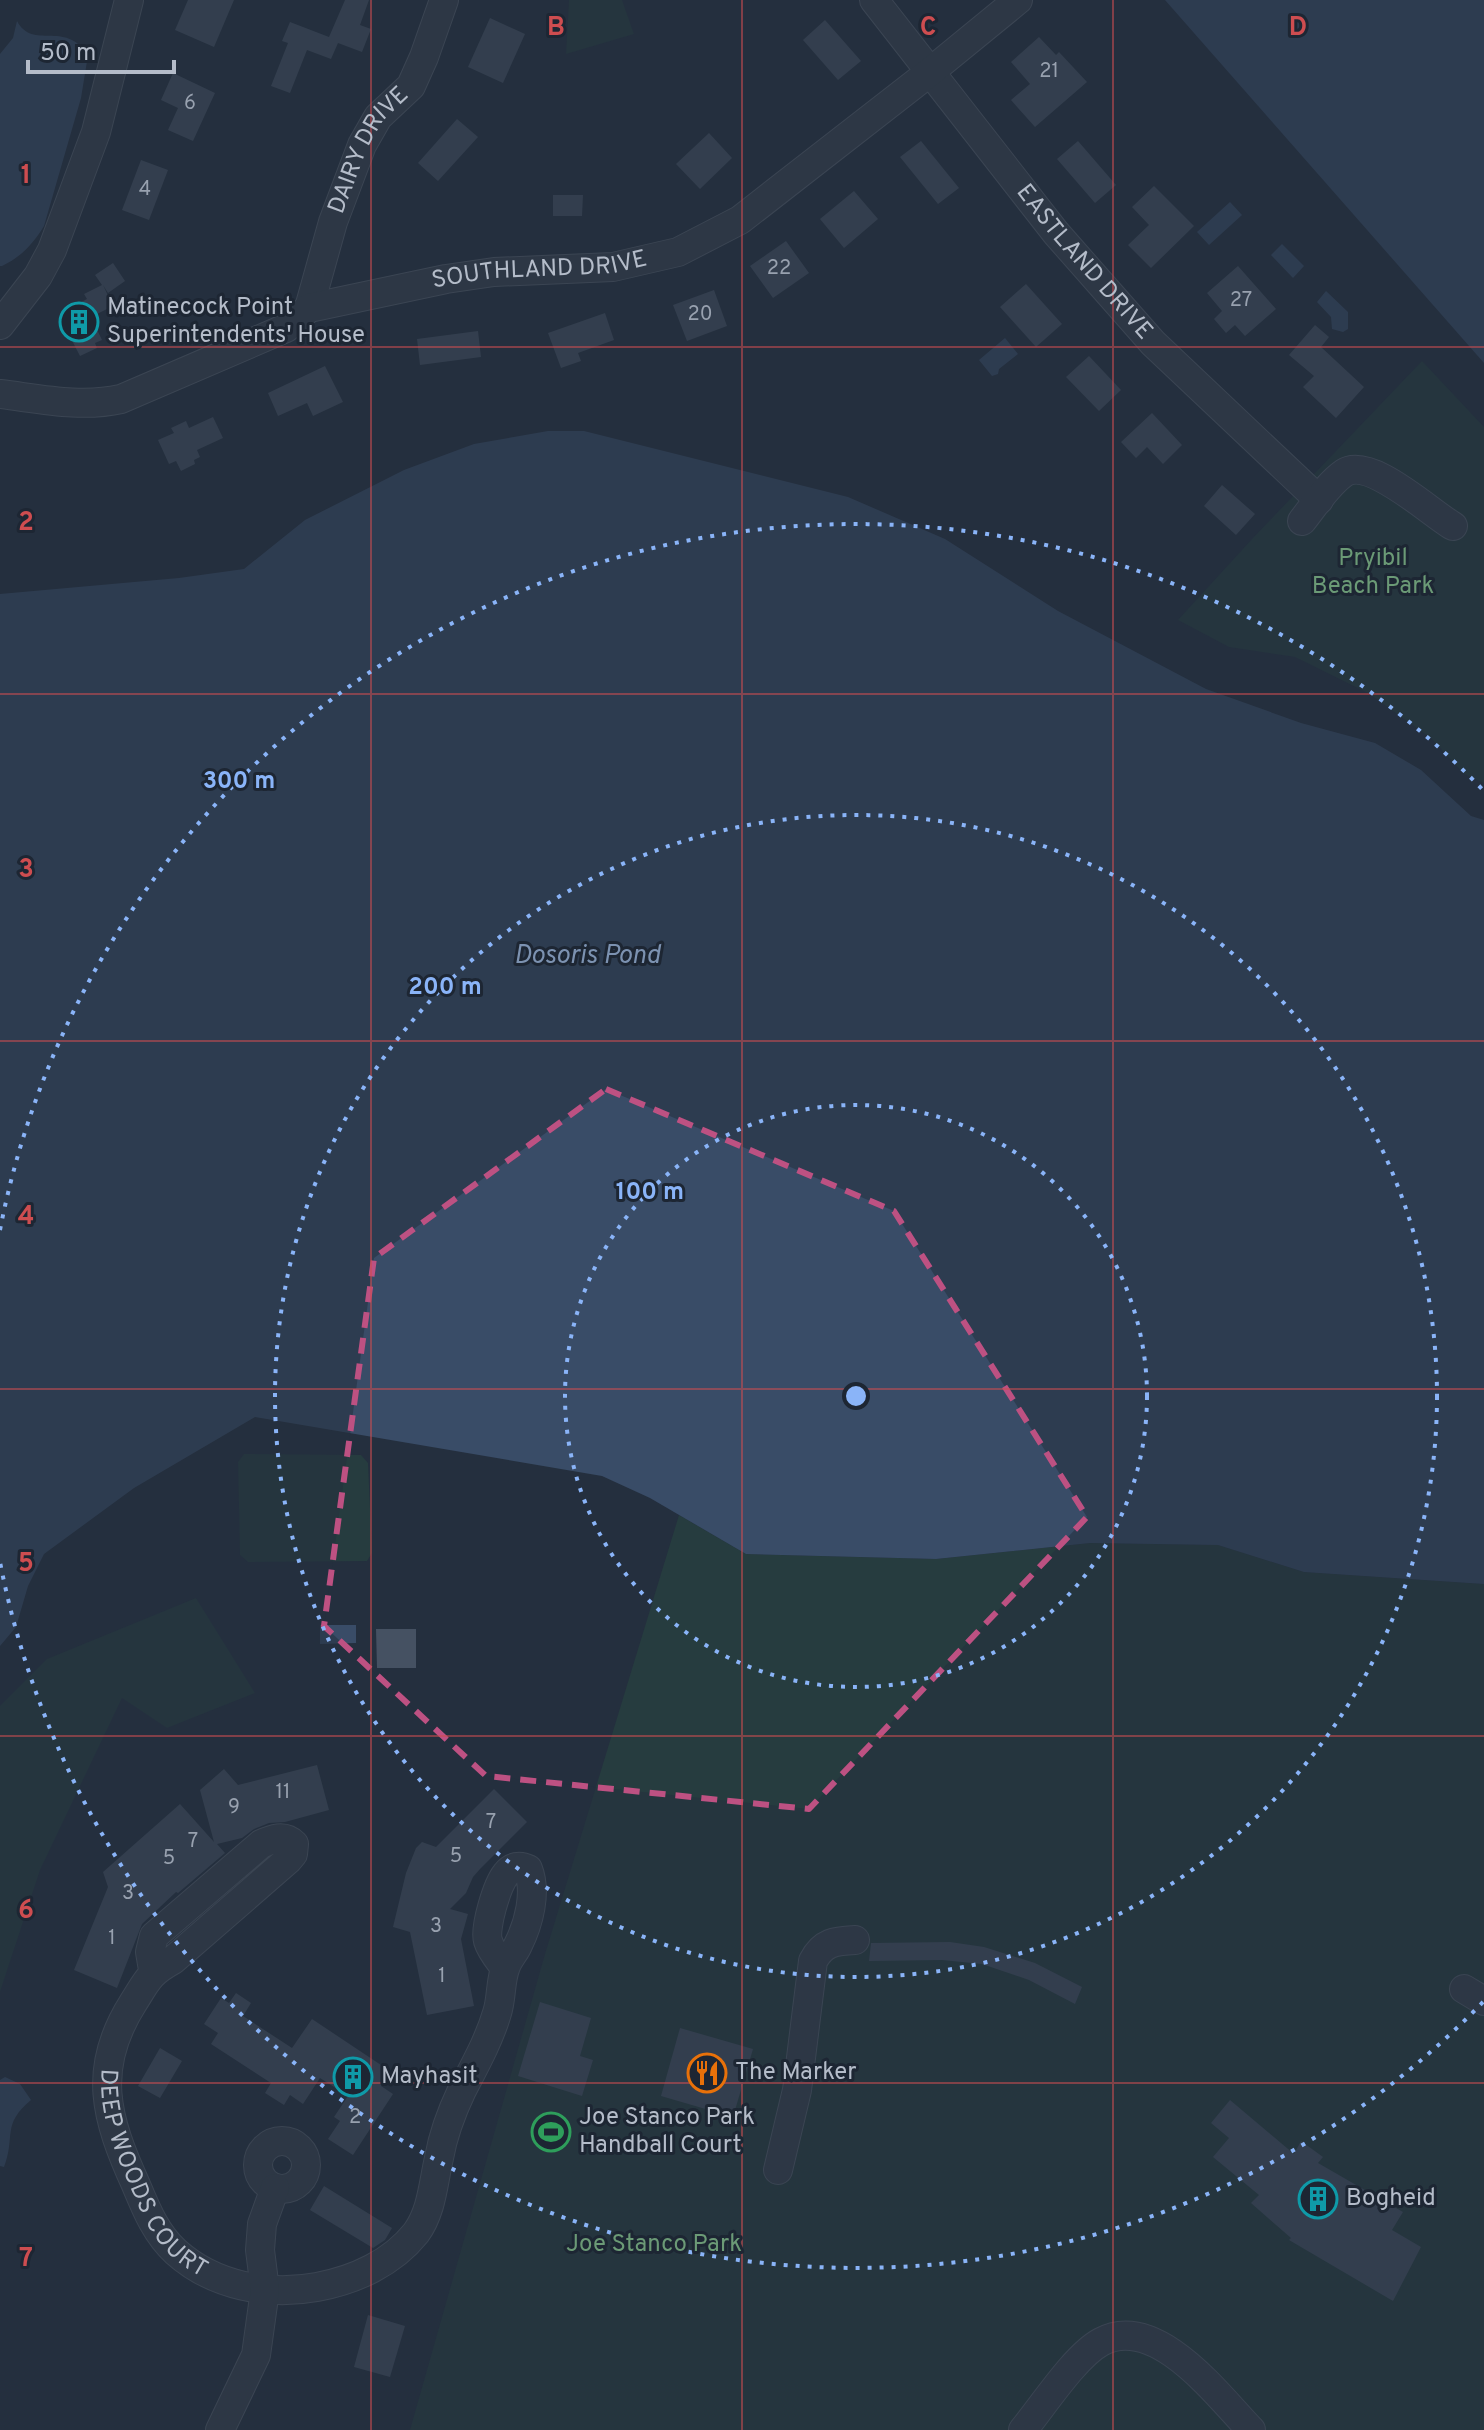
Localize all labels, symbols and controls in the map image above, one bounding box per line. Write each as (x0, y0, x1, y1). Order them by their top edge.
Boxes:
text: B (547, 12, 565, 45)
text: C (920, 12, 936, 45)
text: D (1289, 12, 1307, 45)
scale bar (28, 24, 174, 74)
text: 50 m (40, 39, 96, 69)
house number: 21 (1039, 59, 1059, 85)
street label: DAIRY DRIVE (322, 81, 415, 218)
house number: 6 (184, 91, 196, 117)
text: 1 (21, 160, 31, 193)
house number: 4 (139, 177, 151, 203)
street label: EASTLAND DRIVE (1009, 179, 1159, 346)
street label: SOUTHLAND DRIVE (429, 245, 650, 297)
house number: 22 (767, 256, 791, 282)
house number: 27 (1230, 288, 1252, 314)
place label: Matinecock Point Superintendents' House (107, 293, 365, 351)
building icon: Matinecock Point Superintendents' House (58, 301, 100, 343)
house number: 20 (687, 302, 713, 328)
text: 2 (18, 507, 34, 540)
park label: Pryibil Beach Park (1312, 544, 1434, 602)
text: 300 m (203, 767, 275, 797)
text: 3 (18, 854, 34, 887)
water label: Dosoris Pond (514, 940, 662, 973)
text: 200 m (408, 973, 482, 1003)
text: 100 m (616, 1178, 684, 1208)
text: 4 (18, 1201, 34, 1234)
centre of rings (842, 1382, 870, 1410)
text: 5 (18, 1548, 34, 1581)
house number: 11 (276, 1780, 290, 1806)
house number: 9 (228, 1795, 240, 1821)
house number: 7 (486, 1810, 496, 1836)
house number: 7 (188, 1829, 198, 1855)
house number: 5 (450, 1844, 462, 1870)
house number: 5 (163, 1846, 175, 1872)
house number: 3 (122, 1881, 134, 1907)
text: 6 (18, 1895, 34, 1928)
house number: 3 (430, 1914, 442, 1940)
house number: 1 (108, 1926, 116, 1952)
house number: 1 (438, 1964, 446, 1990)
restaurant icon: The Marker (686, 2052, 728, 2094)
building icon: Mayhasit (332, 2056, 374, 2098)
place label: The Marker (735, 2058, 857, 2088)
place label: Mayhasit (381, 2062, 478, 2092)
street label: DEEP WOODS COURT (92, 2068, 213, 2285)
place label: Joe Stanco Park Handball Court (579, 2103, 755, 2161)
house number: 2 (349, 2105, 361, 2131)
sports icon: Joe Stanco Park Handball Court (530, 2111, 572, 2153)
building icon: Bogheid (1297, 2178, 1339, 2220)
place label: Bogheid (1346, 2184, 1436, 2214)
park label: Joe Stanco Park (566, 2230, 742, 2260)
text: 7 (19, 2243, 33, 2276)

